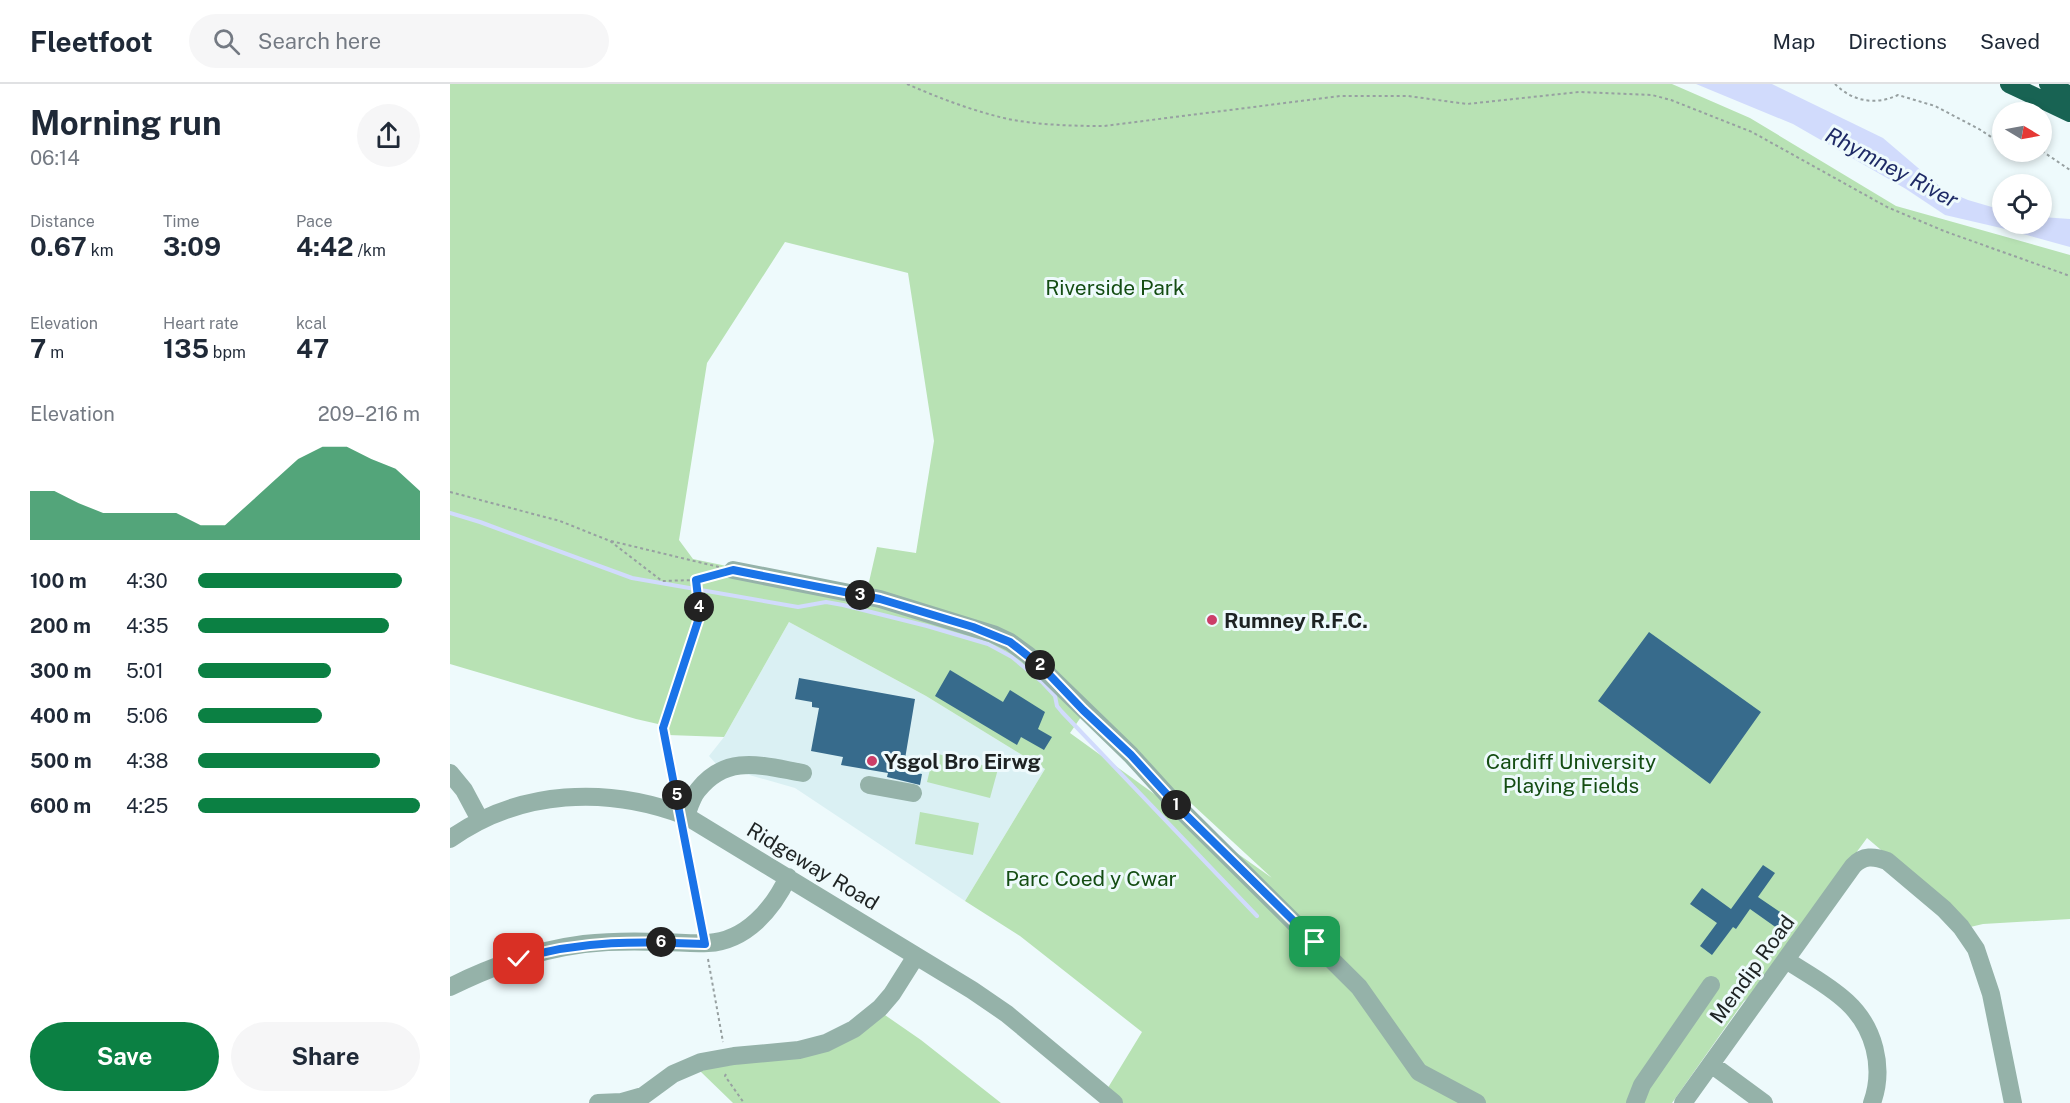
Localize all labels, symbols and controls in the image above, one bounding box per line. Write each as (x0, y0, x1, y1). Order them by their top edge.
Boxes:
search box (189, 14, 609, 68)
text: Fleetfoot (30, 25, 153, 58)
icon: search (210, 25, 243, 58)
text: Search here (258, 28, 381, 54)
text: Map (1773, 29, 1815, 54)
text: Directions (1848, 29, 1947, 54)
text: Saved (1980, 29, 2040, 54)
north arrow (1992, 102, 2052, 162)
map controls (1992, 102, 2052, 234)
text: Morning run (30, 104, 222, 142)
button: share (357, 104, 420, 167)
water label: Rhymney River (1821, 121, 1963, 213)
text: 06:14 (30, 146, 80, 170)
button: locate (1992, 174, 2052, 234)
text: Distance (30, 212, 95, 231)
text: Time (163, 212, 199, 231)
text: Pace (296, 212, 333, 231)
text: 0.67 (30, 231, 87, 262)
text: 3:09 (163, 231, 221, 262)
text: 4:42 (296, 231, 354, 262)
text: km (87, 241, 114, 260)
text: /km (354, 241, 386, 260)
park label: Riverside Park (1045, 275, 1185, 300)
text: Elevation (30, 314, 98, 333)
text: Heart rate (163, 314, 239, 333)
text: kcal (296, 314, 327, 333)
text: 7 (30, 333, 46, 364)
text: 135 (163, 333, 209, 364)
text: 47 (296, 333, 329, 364)
text: m (46, 343, 64, 362)
text: bpm (209, 343, 246, 362)
text: Elevation (30, 402, 115, 426)
text: 209–216 m (318, 402, 420, 426)
text: 100 m (30, 569, 87, 593)
text: 4:30 (126, 569, 168, 593)
pin: 3 (845, 580, 875, 610)
text: 3 (855, 585, 865, 604)
pin: 4 (684, 592, 714, 622)
text: 4 (694, 597, 704, 616)
place label: Rumney R.F.C. (1224, 608, 1368, 633)
marker: Rumney R.F.C. (1205, 613, 1219, 627)
text: 200 m (30, 614, 91, 638)
text: 4:35 (126, 614, 169, 638)
pin: 2 (1025, 650, 1055, 680)
text: 2 (1035, 655, 1045, 674)
text: 300 m (30, 659, 91, 683)
text: 5:01 (126, 659, 164, 683)
text: 400 m (30, 704, 91, 728)
text: 5:06 (126, 704, 168, 728)
text: 500 m (30, 749, 92, 773)
text: 4:38 (126, 749, 169, 773)
place label: Ysgol Bro Eirwg (884, 749, 1041, 774)
park label: Cardiff University Playing Fields (1486, 749, 1656, 798)
marker: Ysgol Bro Eirwg (865, 754, 879, 768)
pin: 5 (662, 780, 692, 810)
text: 5 (672, 785, 682, 804)
pin: 1 (1161, 790, 1191, 820)
text: 600 m (30, 794, 91, 818)
text: 4:25 (126, 794, 168, 818)
text: 1 (1173, 795, 1179, 814)
street label: Ridgeway Road (742, 817, 884, 915)
park label: Parc Coed y Cwar (1005, 866, 1177, 891)
street label: Mendip Road (1704, 910, 1800, 1028)
pin (1289, 916, 1340, 967)
icon: arrive (1298, 925, 1331, 958)
pin: 6 (646, 927, 676, 957)
text: 6 (656, 932, 666, 951)
pin (493, 933, 544, 984)
icon: check (502, 942, 535, 975)
button: Save (30, 1022, 219, 1091)
button: Share (231, 1022, 420, 1091)

